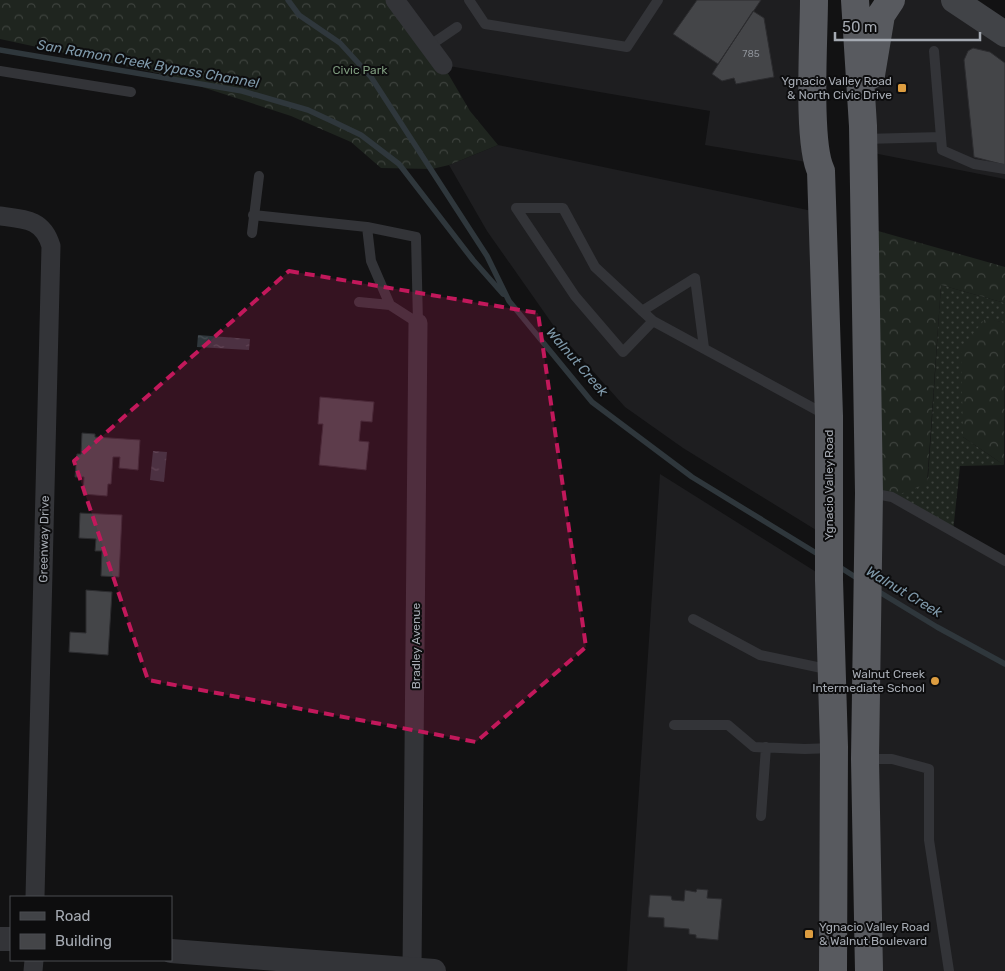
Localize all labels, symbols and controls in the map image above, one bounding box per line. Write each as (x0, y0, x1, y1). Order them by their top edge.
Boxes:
scale bar (835, 10, 980, 42)
text: 50 m (842, 18, 877, 36)
water label: San Ramon Creek Bypass Channel (36, 36, 261, 92)
house number: 785 (742, 48, 760, 60)
park label: Civic Park (333, 63, 388, 77)
place label: Ygnacio Valley Road & North Civic Drive (781, 74, 892, 102)
marker: Ygnacio Valley Road & North Civic Drive (896, 82, 908, 94)
water label: Walnut Creek (542, 324, 612, 401)
street label: Ygnacio Valley Road (822, 430, 836, 540)
street label: Greenway Drive (36, 495, 52, 583)
water label: Walnut Creek (863, 563, 946, 622)
street label: Bradley Avenue (409, 602, 423, 689)
place label: Walnut Creek Intermediate School (812, 667, 926, 695)
marker: Walnut Creek Intermediate School (929, 675, 941, 687)
legend (10, 896, 172, 961)
text: Road (55, 907, 91, 925)
place label: Ygnacio Valley Road & Walnut Boulevard (819, 920, 930, 948)
marker: Ygnacio Valley Road & Walnut Boulevard (803, 928, 815, 940)
text: Building (55, 932, 112, 950)

